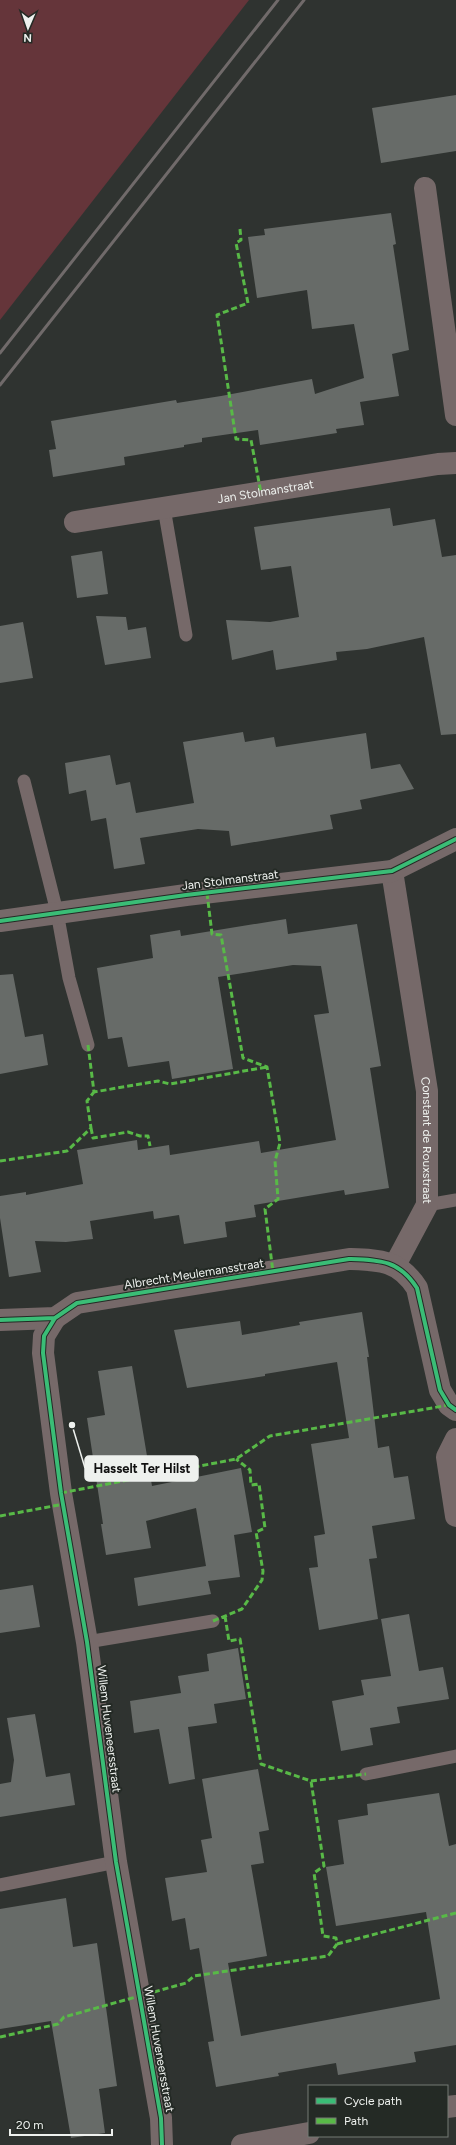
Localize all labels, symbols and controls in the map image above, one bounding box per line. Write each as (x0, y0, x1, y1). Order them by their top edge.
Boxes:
north arrow (8, 8, 48, 48)
text: N (23, 31, 32, 44)
street label: Jan Stolmanstraat (216, 477, 315, 506)
street label: Jan Stolmanstraat (181, 867, 280, 893)
street label: Constant de Rouxstraat (418, 1076, 434, 1204)
street label: Albrecht Meulemansstraat (123, 1256, 265, 1292)
callout: Hasselt Ter Hilst (85, 1456, 198, 1481)
text: Hasselt Ter Hilst (93, 1461, 191, 1476)
street label: Willem Huveneersstraat (94, 1665, 124, 1794)
street label: Willem Huveneersstraat (141, 1985, 177, 2114)
legend (308, 2085, 448, 2137)
text: Cycle path (344, 2094, 402, 2108)
scale bar (10, 2111, 112, 2137)
text: Path (344, 2114, 368, 2128)
text: 20 m (16, 2118, 44, 2132)

